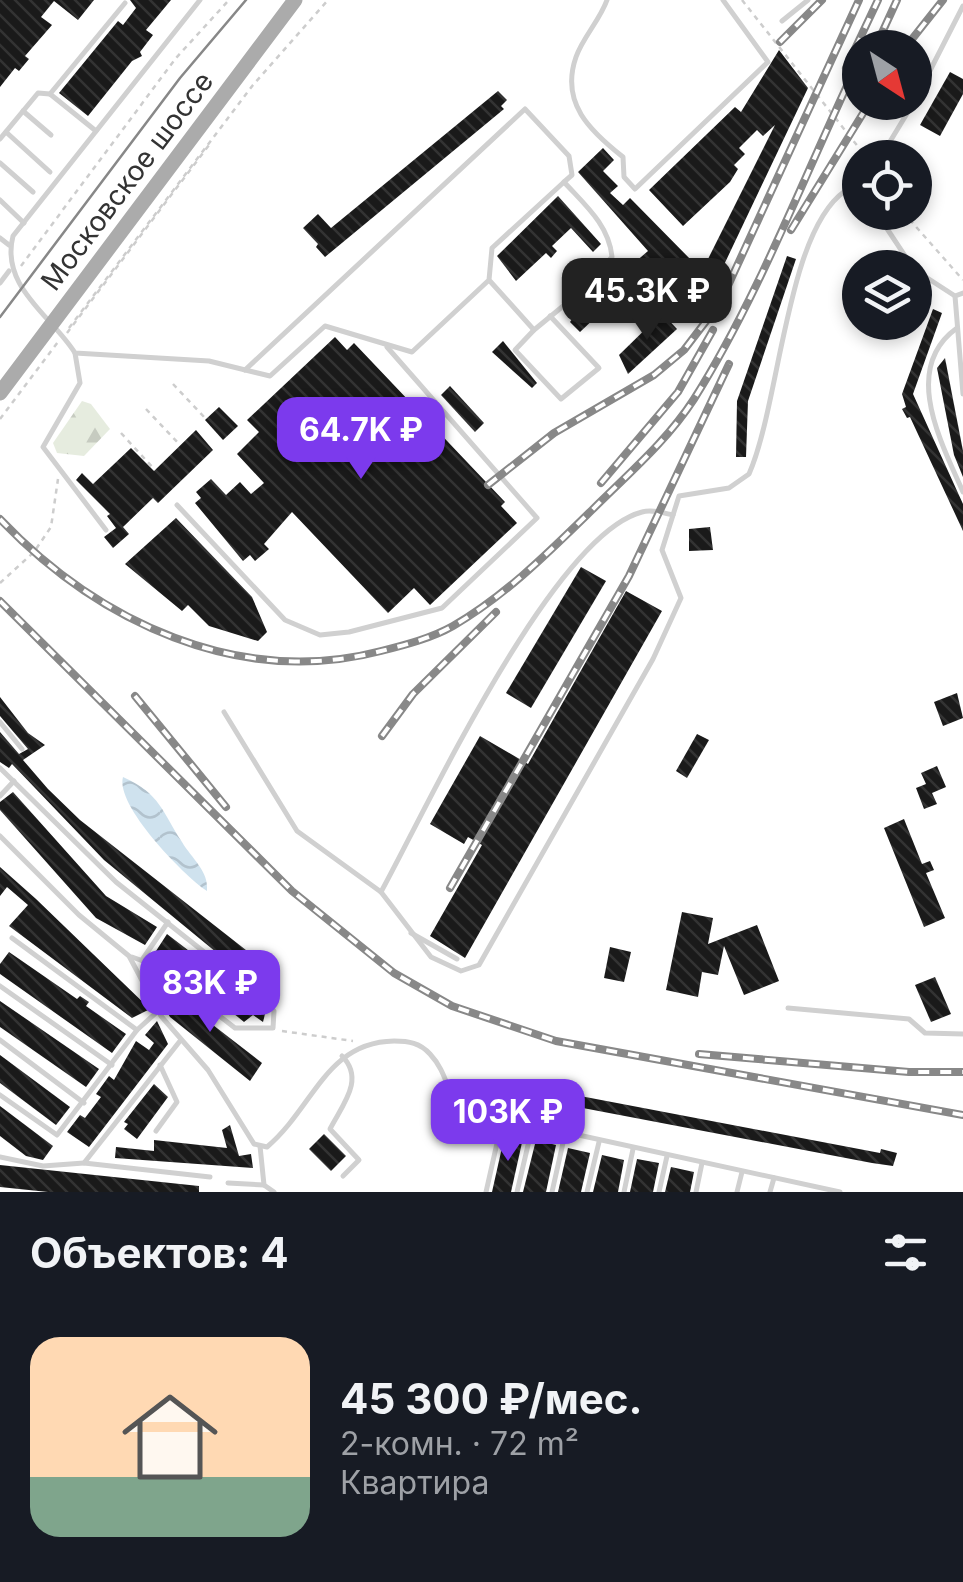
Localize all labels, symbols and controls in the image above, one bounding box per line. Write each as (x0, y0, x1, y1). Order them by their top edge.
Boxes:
north arrow (842, 30, 932, 120)
map controls (842, 30, 932, 340)
street label: Московское шоссе (34, 65, 220, 297)
button: locate (842, 140, 932, 230)
button: layers (842, 250, 932, 340)
pin: 45.3K ₽ (555, 258, 739, 343)
text: 45.3K ₽ (584, 271, 710, 310)
pin: 64.7K ₽ (269, 397, 453, 482)
text: 64.7K ₽ (299, 410, 423, 449)
pin: 83K ₽ (140, 950, 280, 1035)
text: 83K ₽ (162, 963, 258, 1002)
pin: 103K ₽ (427, 1079, 589, 1164)
text: 103K ₽ (453, 1092, 563, 1131)
icon: filters (878, 1225, 933, 1280)
text: Объектов: 4 (30, 1227, 289, 1278)
text: 45 300 ₽/мес. (340, 1373, 643, 1424)
icon: home (110, 1377, 230, 1497)
text: 2-комн. · 72 m² (340, 1424, 579, 1463)
text: Квартира (340, 1463, 489, 1502)

